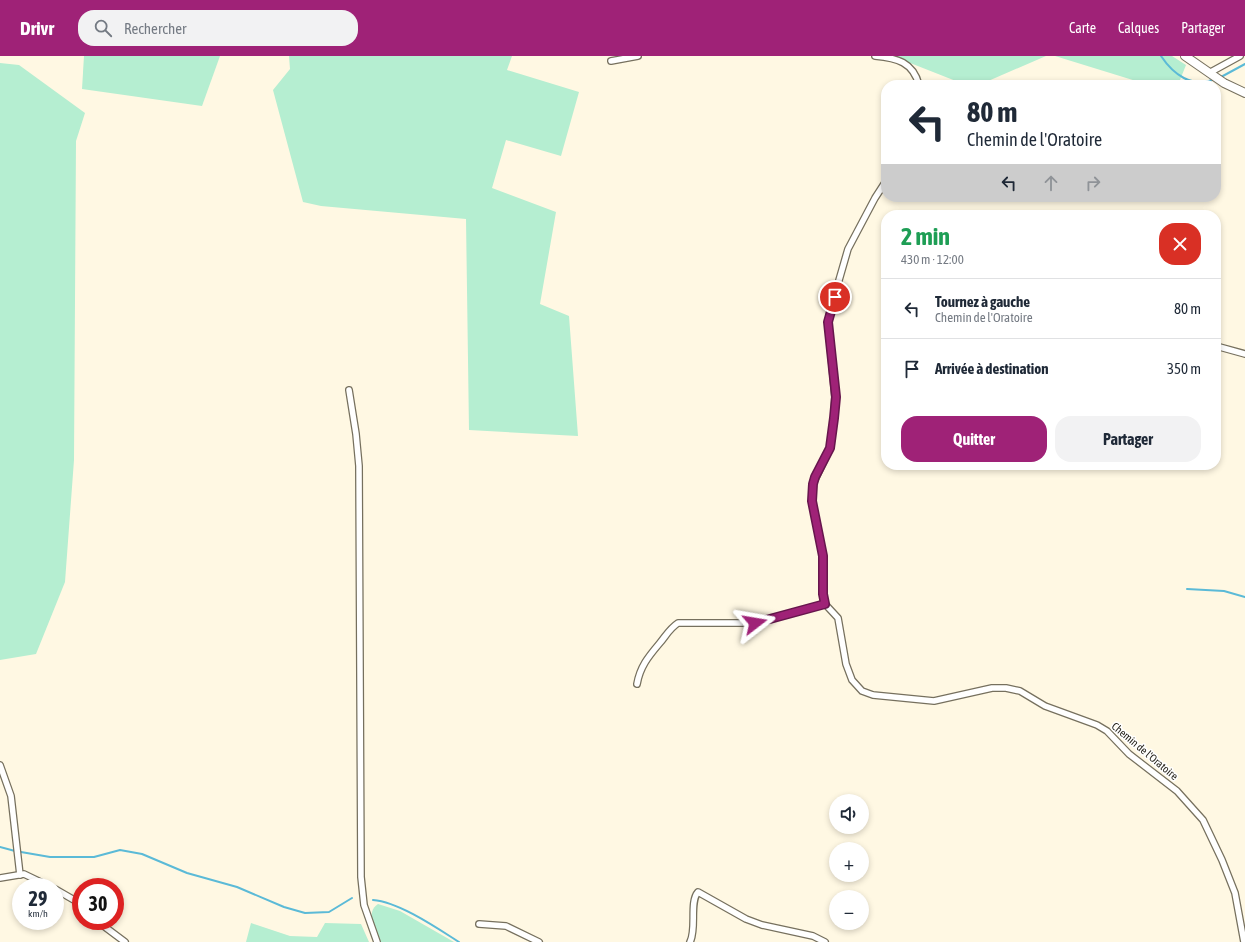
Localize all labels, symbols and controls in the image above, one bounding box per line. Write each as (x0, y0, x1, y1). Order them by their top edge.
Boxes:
search box (78, 10, 358, 46)
text: Drivr (20, 17, 54, 39)
icon: search (92, 17, 114, 39)
text: Rechercher (124, 20, 186, 37)
text: Carte (1069, 20, 1096, 36)
text: Calques (1118, 20, 1159, 36)
text: Partager (1181, 20, 1225, 36)
icon: left (901, 96, 953, 148)
text: 80 m (967, 96, 1017, 128)
text: Chemin de l'Oratoire (967, 129, 1102, 150)
icon: left (998, 172, 1020, 194)
icon: ahead (1040, 172, 1062, 194)
icon: right (1082, 172, 1104, 194)
text: 2 min (901, 223, 950, 250)
button: close (1159, 223, 1201, 265)
text: 430 m · 12:00 (901, 252, 964, 267)
pin (818, 280, 852, 314)
icon: arrive (824, 286, 846, 308)
text: Tournez à gauche (935, 293, 1030, 310)
icon: left (901, 298, 923, 320)
text: 80 m (1174, 300, 1201, 317)
text: Chemin de l'Oratoire (935, 310, 1033, 325)
icon: arrive (901, 358, 923, 380)
text: Arrivée à destination (935, 360, 1049, 377)
text: 350 m (1167, 360, 1201, 377)
button: Quitter (901, 416, 1047, 462)
button: Partager (1055, 416, 1201, 462)
position arrow (734, 602, 776, 644)
street label: Chemin de l'Oratoire (1110, 720, 1180, 782)
map controls (829, 794, 869, 930)
button: sound (829, 794, 869, 834)
button: + (829, 842, 869, 882)
speed limit sign: 30 (72, 878, 124, 930)
text: 29 (29, 887, 47, 910)
button: − (829, 890, 869, 930)
text: km/h (28, 908, 48, 919)

